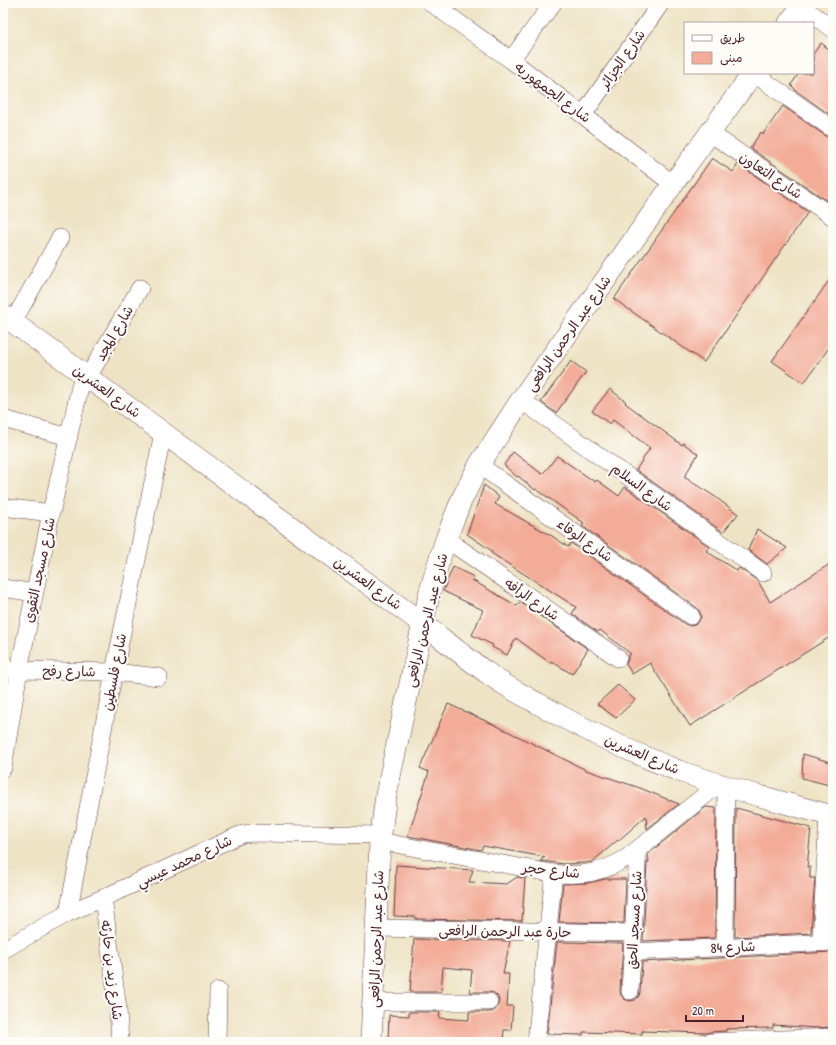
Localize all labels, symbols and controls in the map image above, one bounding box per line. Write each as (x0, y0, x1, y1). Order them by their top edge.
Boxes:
legend (684, 22, 814, 74)
street label: شارع الجزائر (594, 25, 650, 94)
text: طريق (720, 29, 745, 46)
text: مبنى (720, 49, 743, 66)
street label: شارع الجمهوريه (511, 57, 595, 127)
street label: شارع التعاون (736, 147, 806, 203)
street label: شارع عبد الرحمن الرافعى (520, 271, 616, 395)
street label: شارع المجد (90, 302, 138, 364)
street label: شارع العشرين (69, 359, 145, 423)
street label: شارع السلام (607, 458, 677, 517)
street label: شارع الوفاء (553, 513, 617, 567)
street label: شارع مسجد التقوى (18, 515, 60, 625)
street label: شارع العشرين (330, 551, 406, 615)
street label: شارع عبد الرحمن الرافعى (400, 551, 452, 689)
street label: شارع الرأفه (501, 573, 563, 625)
street label: شارع فلسطين (97, 632, 131, 712)
street label: شارع رفح (42, 661, 96, 681)
street label: شارع العشرين (601, 729, 683, 779)
street label: شارع محمد عيسي (133, 830, 236, 895)
street label: شارع حجر (520, 857, 581, 883)
street label: شارع عبد الرحمن الرافعى (364, 870, 388, 1008)
street label: شارع مسجد الحق (621, 870, 647, 970)
street label: شارع زيد بن حارثه (96, 919, 128, 1021)
street label: حارة عبد الرحمن الرافعى (438, 920, 572, 941)
street label: شارع 84 (710, 936, 756, 958)
scale bar (686, 997, 743, 1023)
text: 20 m (692, 1002, 714, 1019)

